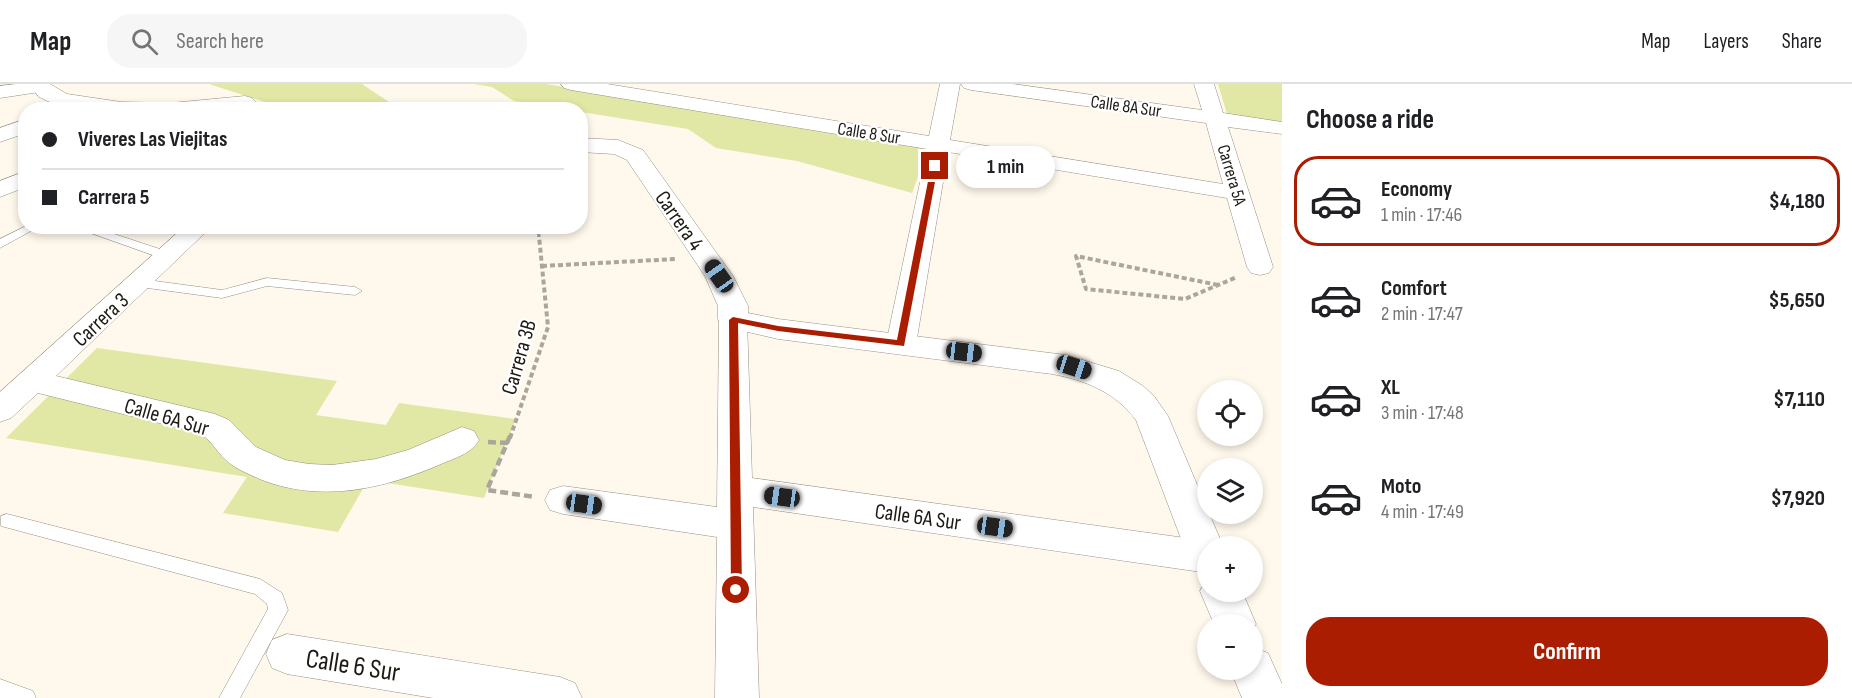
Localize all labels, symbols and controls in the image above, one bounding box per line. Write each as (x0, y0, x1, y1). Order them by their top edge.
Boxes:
search box (107, 14, 527, 68)
text: Map (30, 25, 71, 58)
icon: search (128, 25, 161, 58)
text: Search here (176, 28, 264, 55)
text: Map (1641, 29, 1670, 54)
text: Layers (1703, 29, 1749, 54)
text: Share (1782, 29, 1822, 54)
street label: Calle 8A Sur (1089, 91, 1163, 122)
text: Choose a ride (1306, 104, 1434, 136)
street label: Calle 8 Sur (836, 118, 902, 149)
text: Viveres Las Viejitas (78, 126, 227, 153)
street label: Carrera 5A (1212, 142, 1251, 208)
callout: 1 min (956, 145, 1055, 187)
route end (921, 152, 948, 179)
text: 1 min (987, 155, 1024, 179)
icon: car (1309, 174, 1363, 228)
text: Economy (1381, 176, 1452, 203)
text: Carrera 5 (78, 184, 149, 211)
street label: Carrera 4 (648, 186, 709, 256)
text: $4,180 (1769, 188, 1825, 215)
text: 1 min · 17:46 (1381, 203, 1462, 227)
car (701, 256, 737, 296)
icon: car (1309, 273, 1363, 327)
text: Comfort (1381, 275, 1447, 302)
street label: Carrera 3 (67, 287, 135, 353)
text: $5,650 (1769, 287, 1825, 314)
text: 2 min · 17:47 (1381, 302, 1463, 326)
street label: Carrera 3B (496, 317, 543, 398)
car (945, 341, 983, 363)
car (1054, 353, 1094, 381)
icon: car (1309, 372, 1363, 426)
text: XL (1381, 374, 1400, 401)
map controls (1197, 380, 1263, 680)
button: locate (1197, 380, 1263, 446)
text: $7,110 (1773, 386, 1825, 413)
street label: Calle 6A Sur (121, 393, 212, 442)
text: 3 min · 17:48 (1381, 401, 1464, 425)
button: layers (1197, 458, 1263, 524)
icon: car (1309, 471, 1363, 525)
text: Moto (1381, 473, 1421, 500)
text: $7,920 (1771, 485, 1825, 512)
car (763, 486, 801, 508)
car (565, 493, 603, 515)
street label: Calle 6A Sur (873, 498, 963, 537)
text: 4 min · 17:49 (1381, 500, 1464, 524)
car (976, 516, 1014, 538)
button: + (1197, 536, 1263, 602)
route start (722, 576, 749, 603)
button: − (1197, 614, 1263, 680)
button: Confirm (1306, 617, 1828, 686)
street label: Calle 6 Sur (303, 643, 402, 689)

